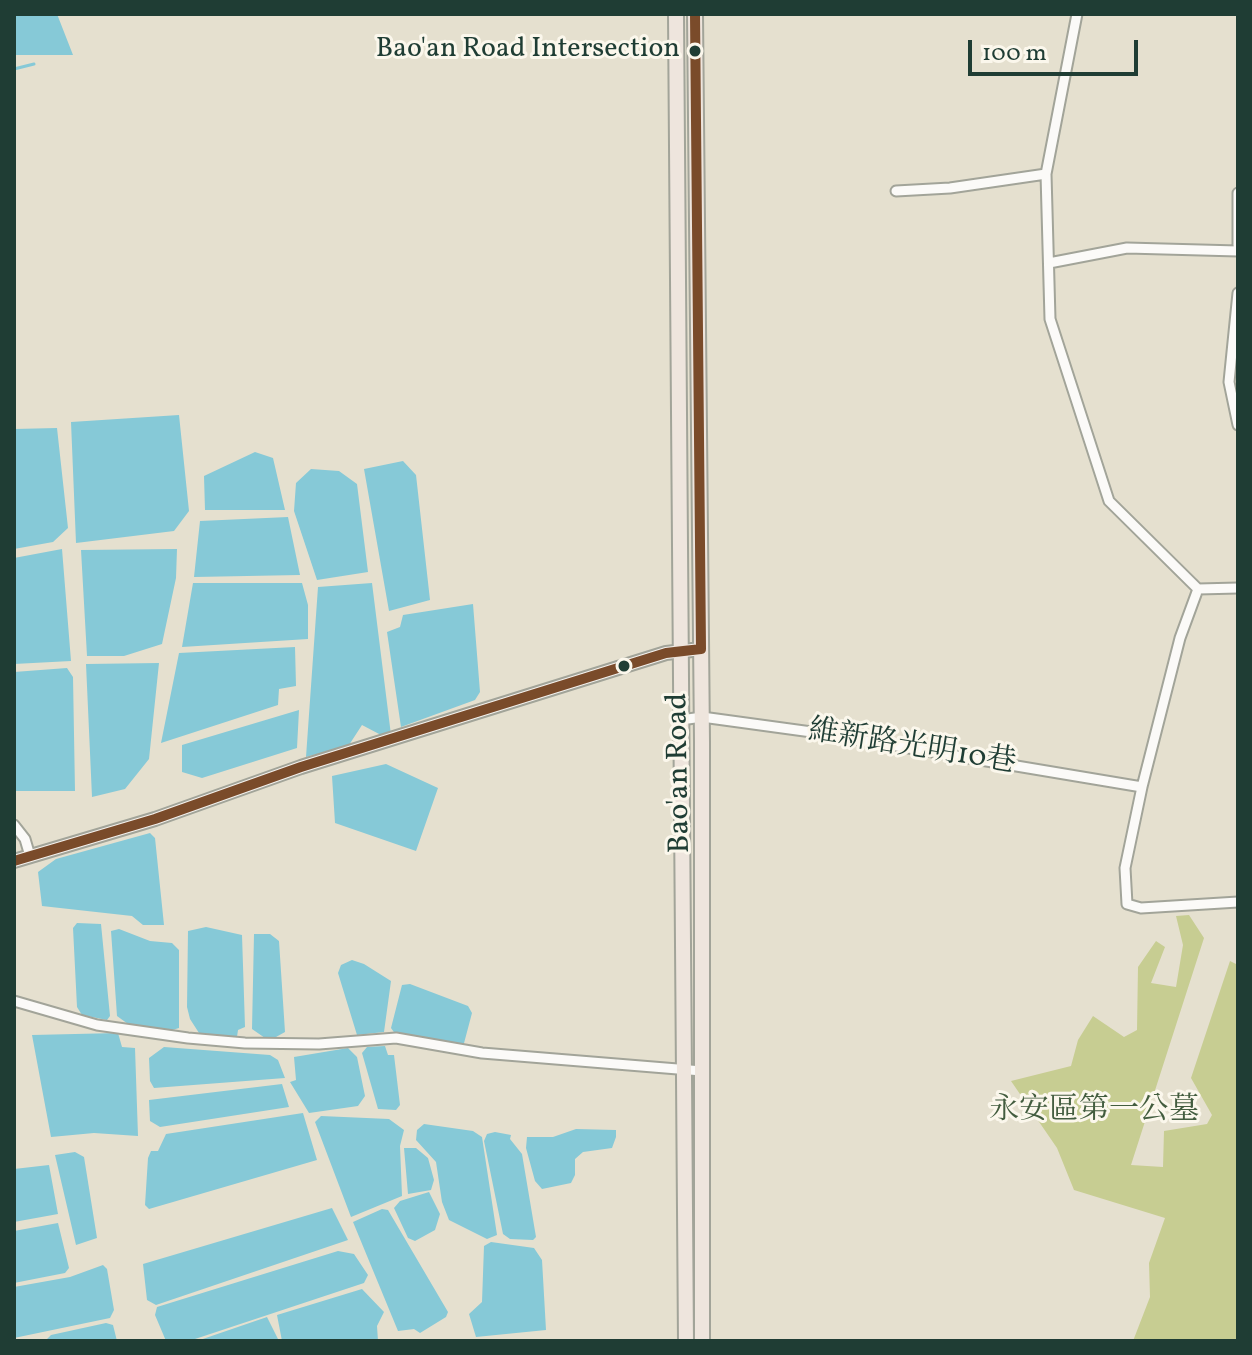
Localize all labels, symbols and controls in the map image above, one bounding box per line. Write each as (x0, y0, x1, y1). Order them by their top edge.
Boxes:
scale bar (972, 24, 1142, 74)
place label: Bao'an Road Intersection (376, 34, 680, 68)
text: 100 m (982, 37, 1047, 71)
marker: Bao'an Road Intersection (687, 43, 703, 59)
unlabelled marker (616, 658, 632, 674)
street label: Bao'an Road (662, 692, 700, 854)
street label: 維新路光明10巷 (806, 715, 1018, 783)
park label: 永安區第一公墓 (989, 1094, 1199, 1130)

